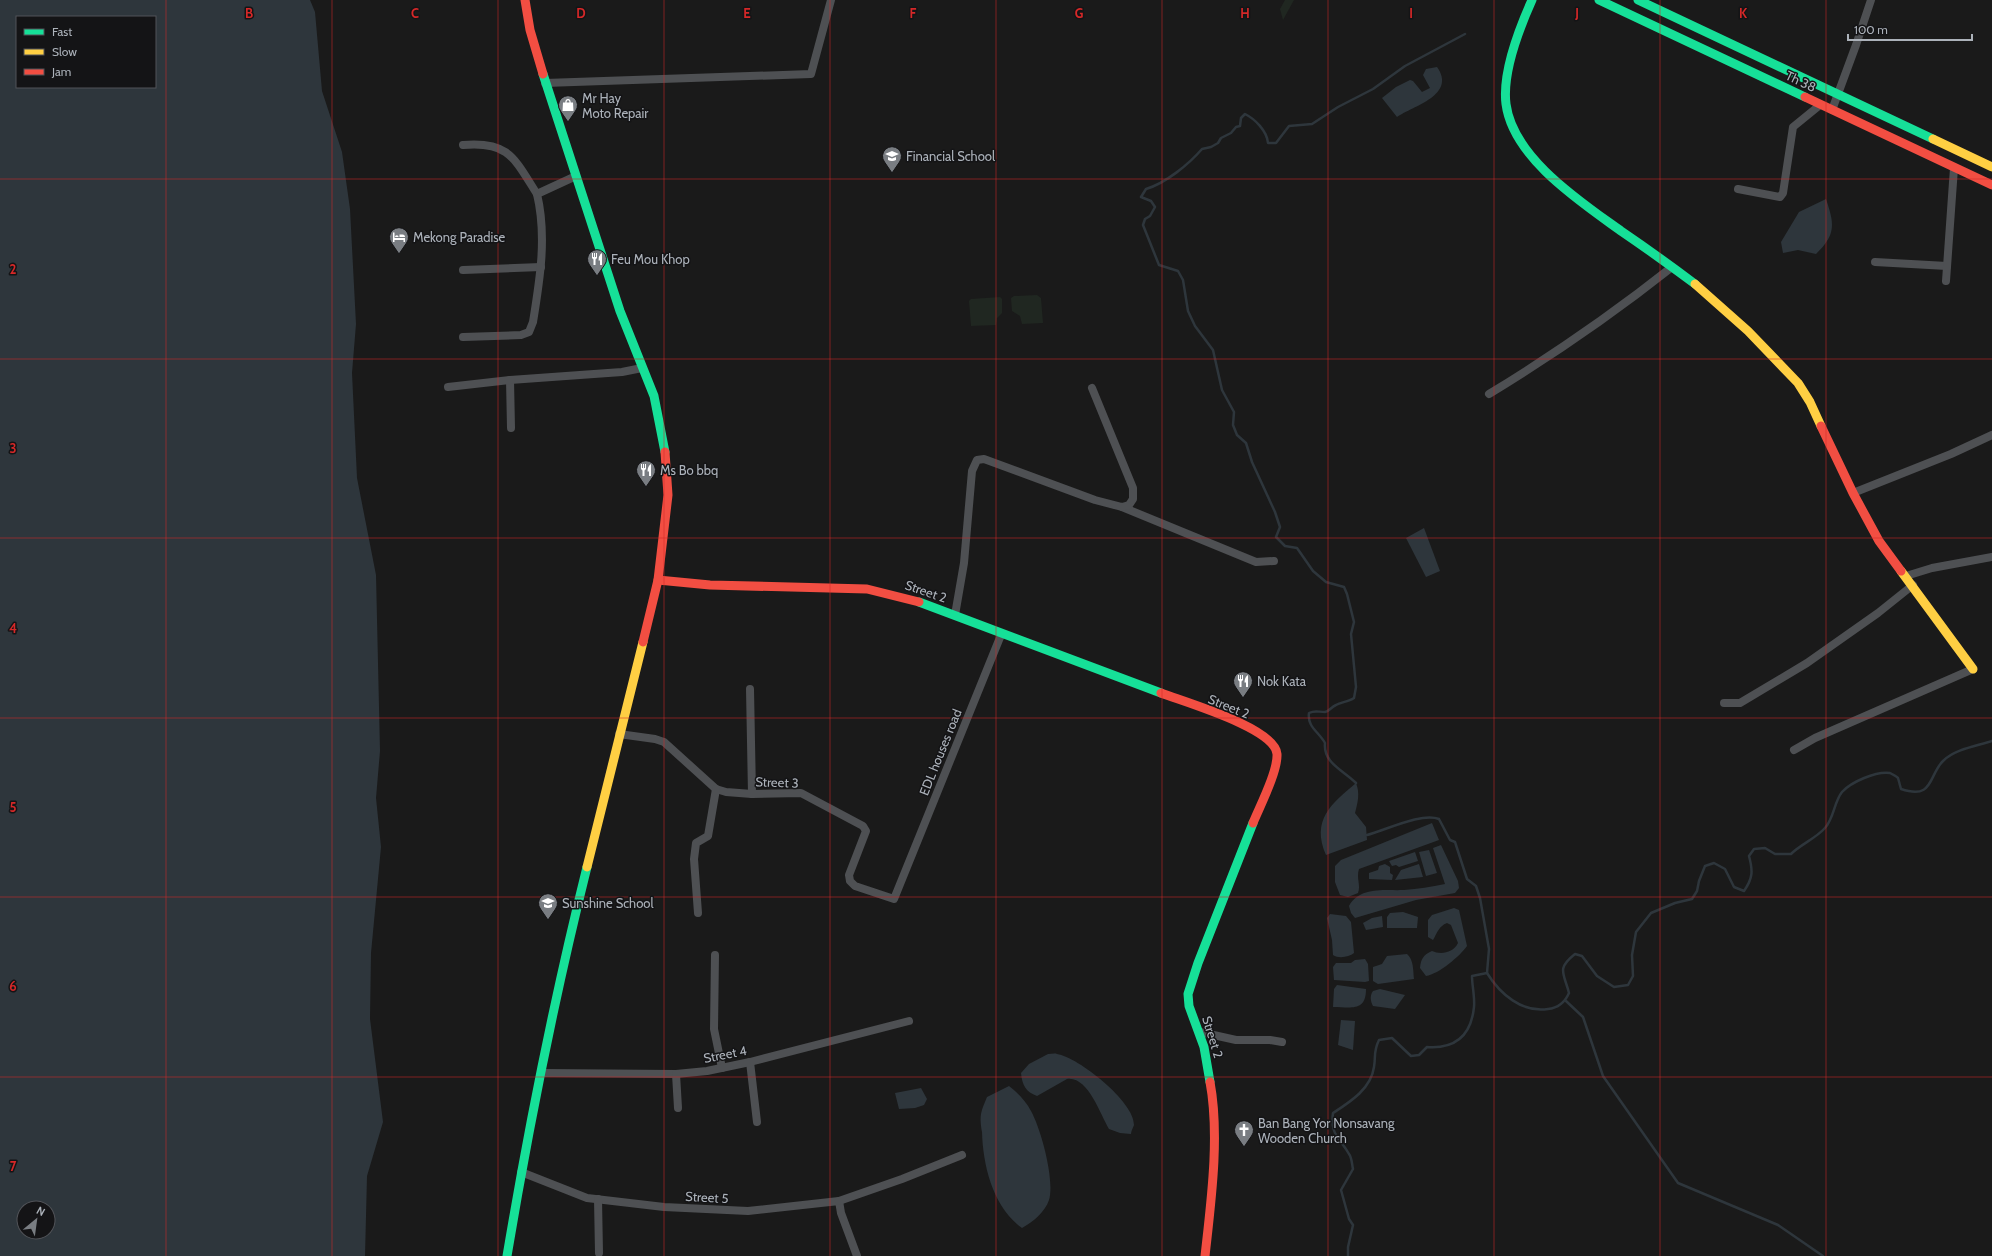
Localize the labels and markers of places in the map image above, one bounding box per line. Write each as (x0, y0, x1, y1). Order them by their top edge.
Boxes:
place label: Mr Hay Moto Repair (582, 90, 649, 121)
shop icon: Mr Hay Moto Repair (557, 94, 579, 122)
school or university icon: Financial School (881, 145, 903, 173)
place label: Financial School (906, 148, 995, 164)
hotel icon: Mekong Paradise (388, 226, 410, 254)
place label: Mekong Paradise (413, 229, 506, 245)
restaurant icon: Feu Mou Khop (586, 248, 608, 276)
place label: Feu Mou Khop (611, 251, 690, 267)
restaurant icon: Ms Bo bbq (635, 459, 657, 487)
place label: Ms Bo bbq (660, 462, 718, 478)
restaurant icon: Nok Kata (1232, 670, 1254, 698)
place label: Nok Kata (1257, 673, 1307, 689)
school or university icon: Sunshine School (537, 892, 559, 920)
place label: Sunshine School (562, 895, 654, 911)
place label: Ban Bang Yor Nonsavang Wooden Church (1258, 1115, 1395, 1146)
church icon: Ban Bang Yor Nonsavang Wooden Church (1233, 1119, 1255, 1147)

